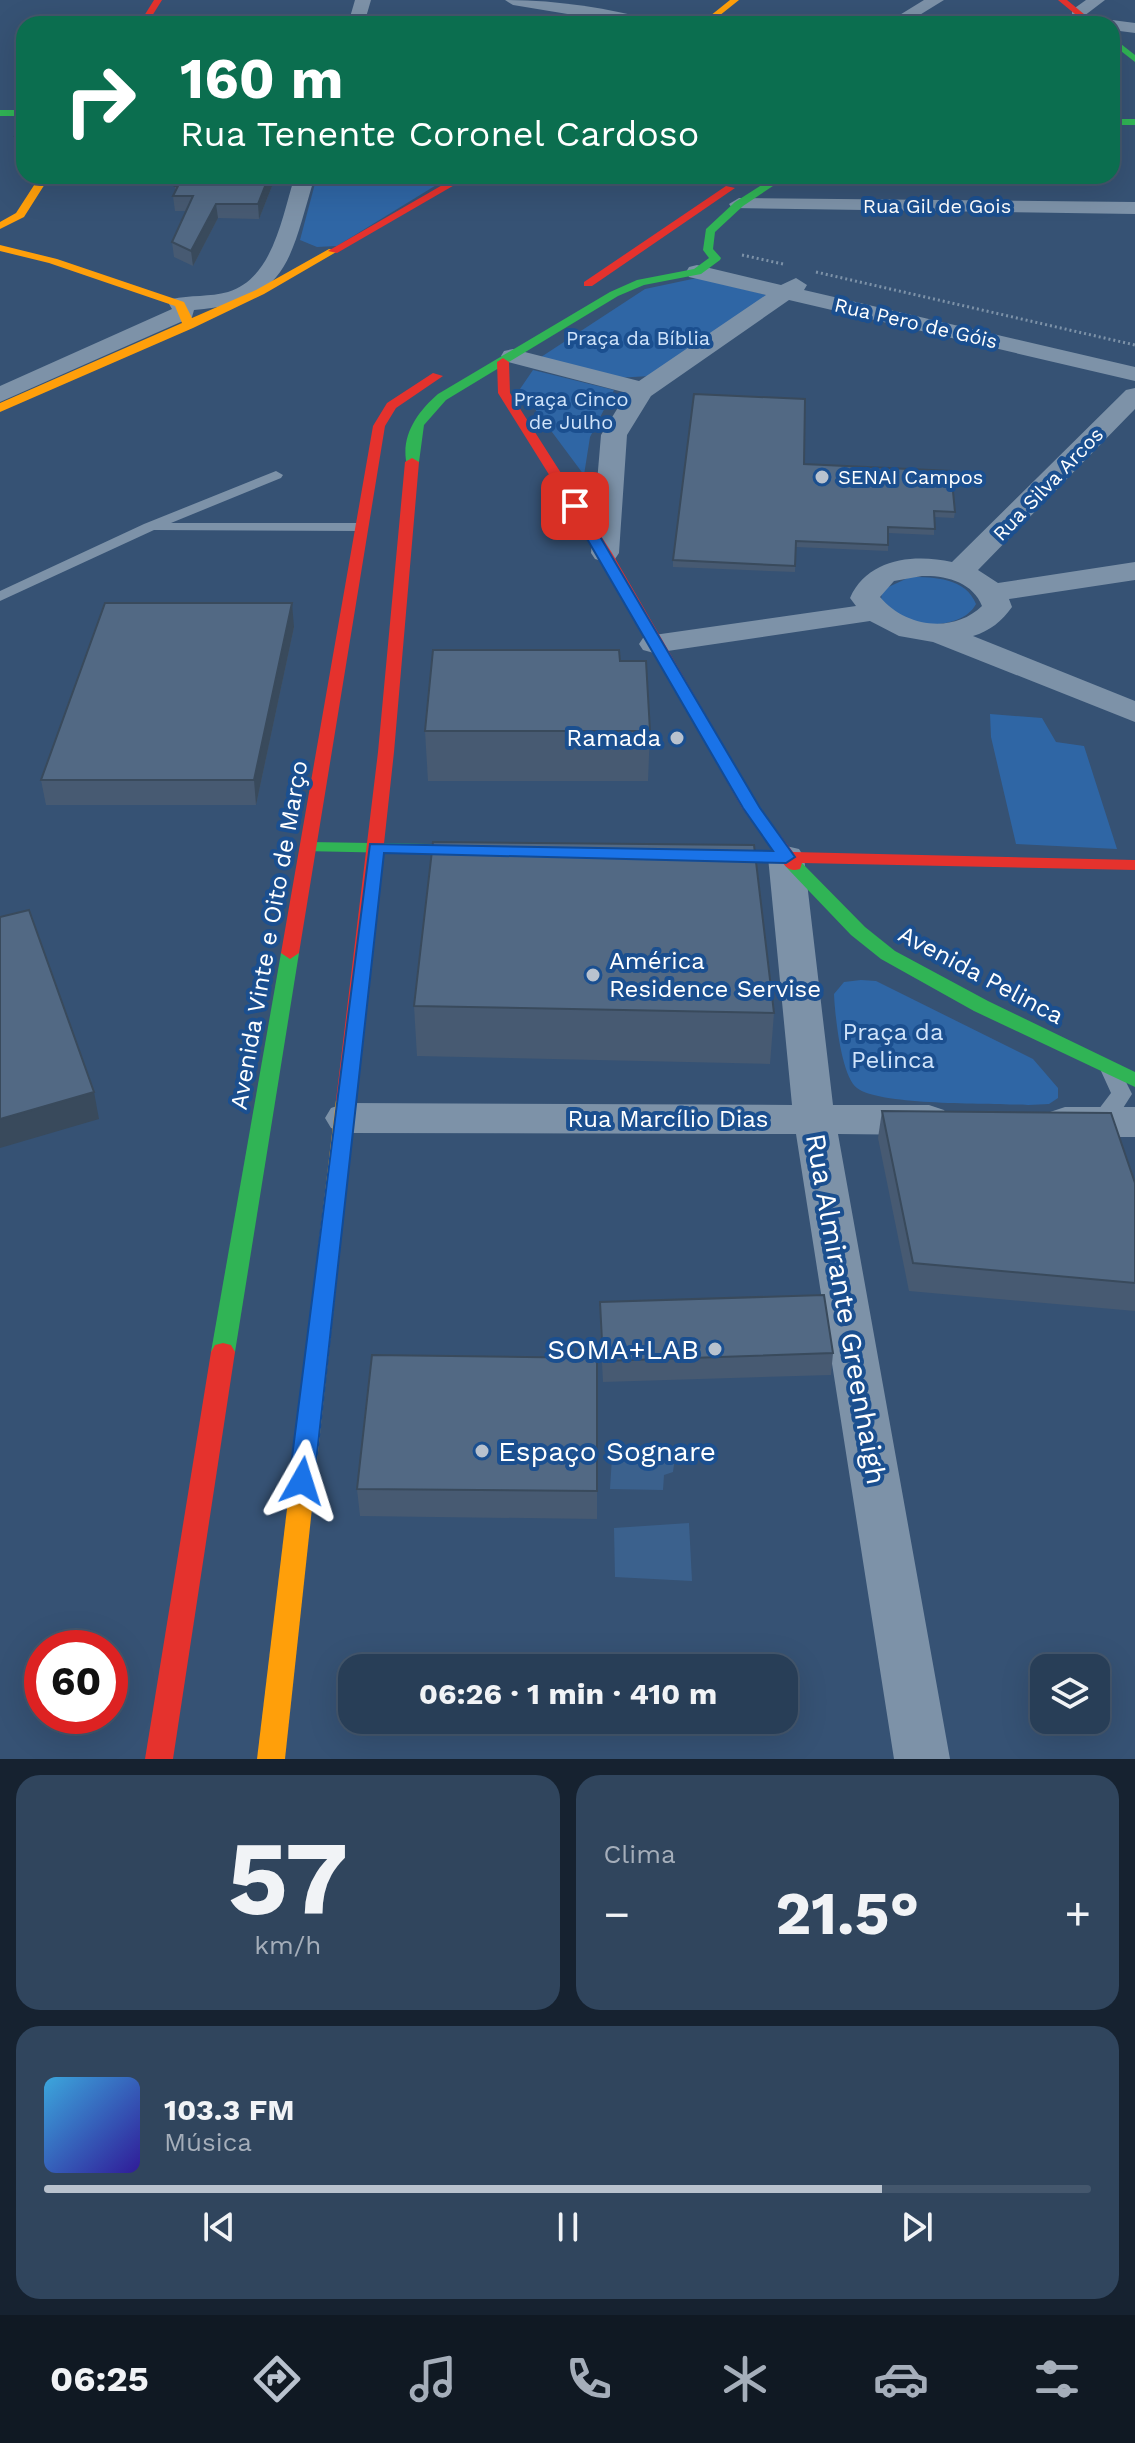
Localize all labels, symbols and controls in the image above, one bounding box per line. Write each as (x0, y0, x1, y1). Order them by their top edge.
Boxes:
text: 160 m (180, 46, 343, 112)
icon: right (48, 48, 152, 152)
text: Rua Tenente Coronel Cardoso (180, 113, 699, 155)
street label: Rua Gil de Gois (863, 194, 1011, 218)
street label: Rua Pero de Góis (832, 293, 1000, 353)
park label: Praça da Bíblia (566, 326, 710, 350)
park label: Praça Cinco de Julho (514, 387, 628, 434)
street label: Rua Silva Arcos (988, 422, 1108, 546)
place label: SENAI Campos (838, 465, 983, 489)
marker: SENAI Campos (813, 468, 831, 486)
pin (541, 472, 609, 540)
icon: arrive (553, 484, 597, 528)
place label: Ramada (566, 724, 661, 752)
marker: Ramada (668, 729, 686, 747)
street label: Avenida Vinte e Oito de Março (224, 758, 314, 1112)
street label: Avenida Pelinca (894, 920, 1068, 1030)
place label: América Residence Servise (609, 947, 821, 1003)
marker: América Residence Servise (584, 966, 602, 984)
park label: Praça da Pelinca (843, 1018, 943, 1074)
street label: Rua Marcílio Dias (568, 1105, 769, 1133)
street label: Rua Almirante Greenhaigh (799, 1131, 893, 1487)
place label: SOMA+LAB (547, 1333, 699, 1366)
marker: SOMA+LAB (706, 1340, 724, 1358)
place label: Espaço Sognare (498, 1435, 716, 1468)
position arrow (260, 1439, 344, 1523)
marker: Espaço Sognare (473, 1442, 491, 1460)
speed limit sign: 60 (24, 1630, 128, 1734)
map controls (1030, 1654, 1110, 1734)
button: layers (1030, 1654, 1110, 1734)
text: 06:26 · 1 min · 410 m (419, 1676, 717, 1711)
text: 57 (227, 1817, 348, 1939)
text: Clima (604, 1839, 676, 1869)
text: 21.5° (775, 1878, 919, 1949)
text: − (604, 1888, 630, 1940)
text: + (1064, 1888, 1091, 1940)
text: km/h (254, 1930, 321, 1960)
text: 103.3 FM (164, 2092, 295, 2127)
text: Música (164, 2127, 252, 2157)
icon: previous (197, 2205, 241, 2249)
icon: pause (546, 2205, 590, 2249)
icon: next (895, 2205, 939, 2249)
icon: directions (249, 2351, 305, 2407)
icon: music (405, 2351, 461, 2407)
icon: phone (561, 2351, 617, 2407)
icon: climate (717, 2351, 773, 2407)
icon: car (873, 2351, 929, 2407)
icon: filters (1029, 2351, 1085, 2407)
text: 06:25 (50, 2358, 149, 2400)

